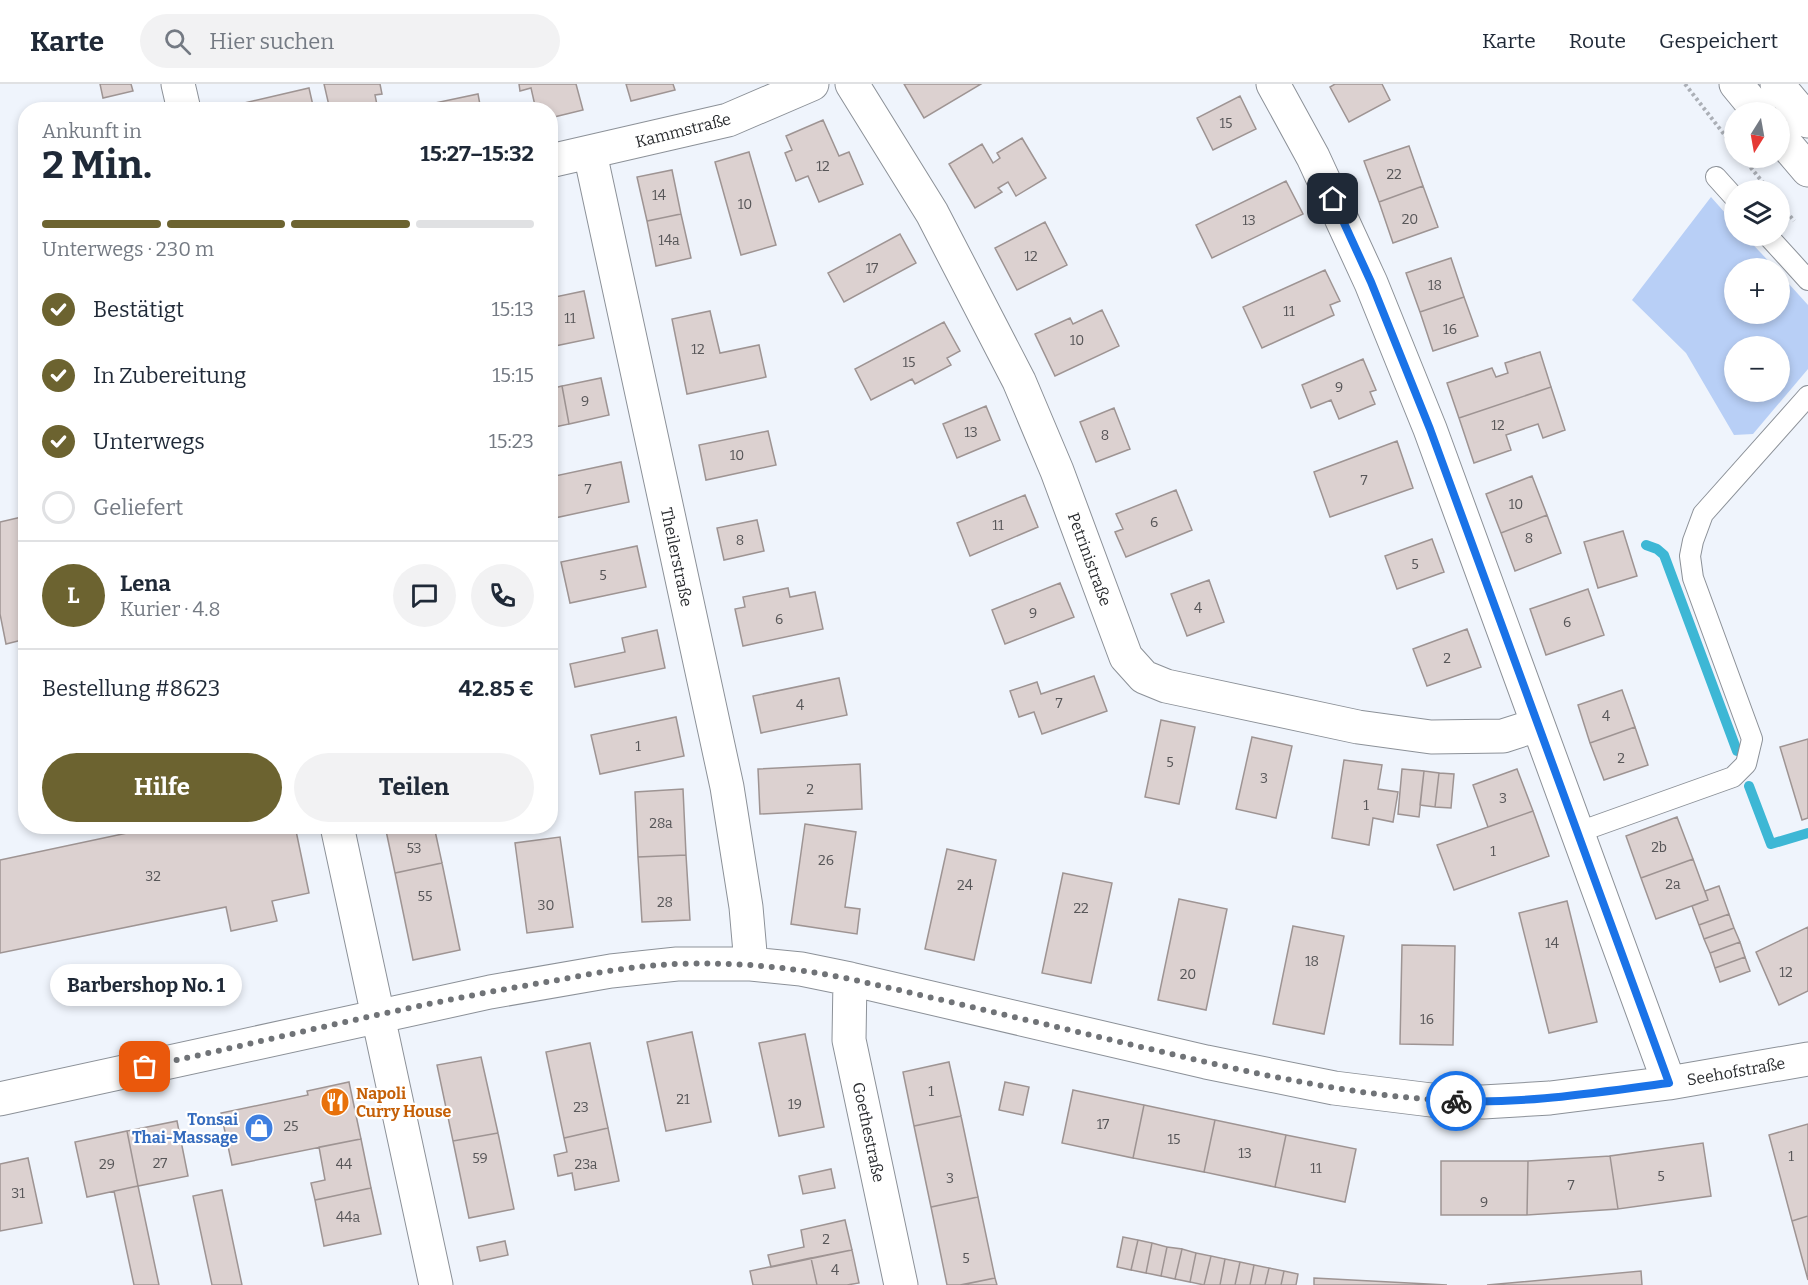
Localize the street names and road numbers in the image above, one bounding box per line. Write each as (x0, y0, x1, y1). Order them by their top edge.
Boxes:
street label: Kammstraße (633, 109, 733, 152)
street label: Theilerstraße (657, 506, 696, 608)
street label: Petrinistraße (1064, 510, 1115, 609)
street label: Seehofstraße (1685, 1054, 1787, 1089)
street label: Goethestraße (849, 1080, 888, 1184)

